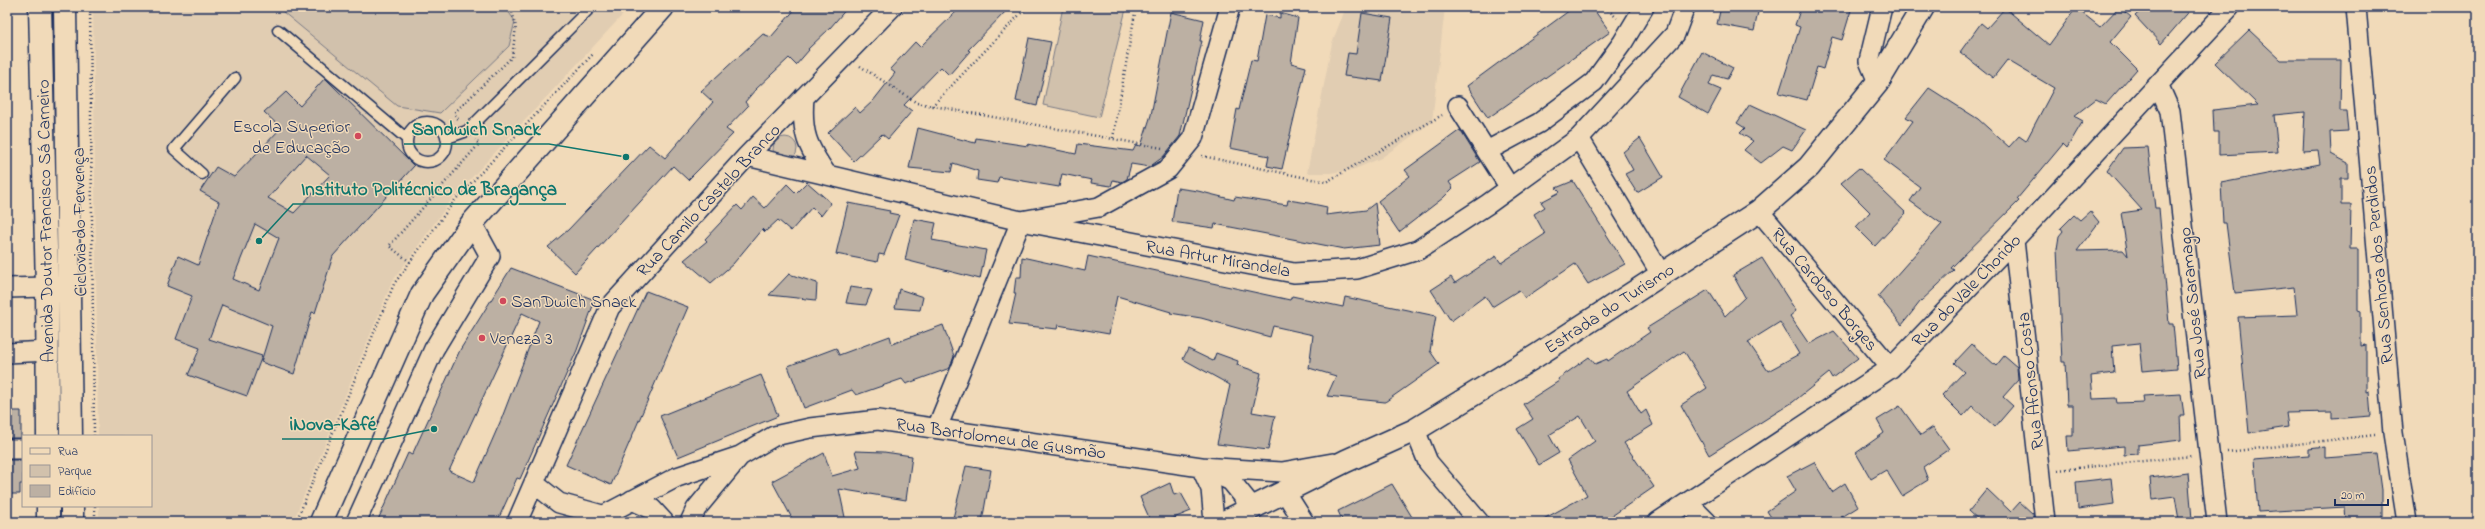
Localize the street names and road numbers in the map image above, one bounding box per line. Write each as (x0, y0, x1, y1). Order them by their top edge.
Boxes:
street label: Avenida Doutor Francisco Sá Carneiro (32, 79, 62, 363)
street label: Rua Camilo Castelo Branco (631, 119, 788, 284)
street label: Ciclovia do Fervença (67, 147, 95, 297)
street label: Rua Senhora dos Perdidos (2358, 165, 2402, 365)
street label: Rua Cardoso Borges (1763, 223, 1883, 358)
street label: Rua José Saramago (2173, 226, 2216, 380)
street label: Rua do Vale Chorido (1907, 229, 2028, 354)
street label: Rua Artur Mirandela (1143, 234, 1292, 286)
street label: Estrada do Turismo (1540, 258, 1680, 362)
street label: Rua Afonso Costa (2012, 311, 2052, 451)
street label: Rua Bartolomeu de Gusmão (894, 412, 1107, 468)

